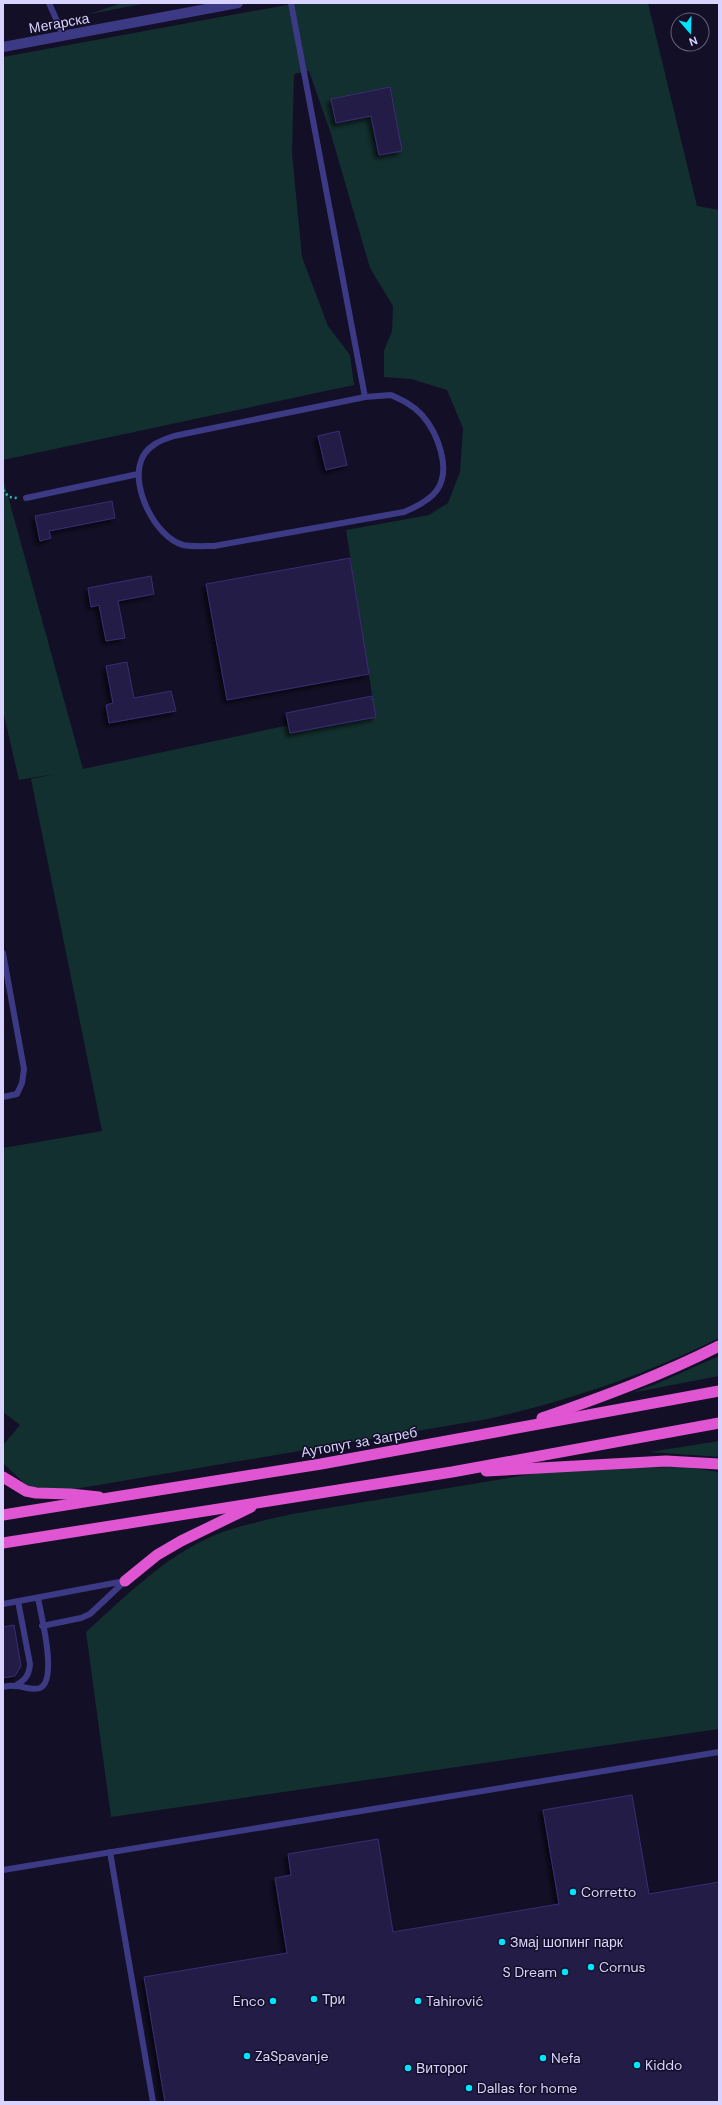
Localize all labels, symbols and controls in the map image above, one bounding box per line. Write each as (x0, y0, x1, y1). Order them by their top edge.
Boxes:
street label: Мегарска (27, 9, 91, 37)
north arrow (670, 12, 710, 52)
text: N (687, 33, 700, 49)
street label: Аутопут за Загреб (300, 1423, 418, 1461)
place label: Corretto (581, 1883, 636, 1901)
marker: Corretto (568, 1887, 578, 1897)
place label: Змај шопинг парк (510, 1933, 624, 1951)
marker: Змај шопинг парк (497, 1937, 507, 1947)
place label: Cornus (599, 1958, 646, 1976)
marker: Cornus (586, 1962, 596, 1972)
place label: S Dream (503, 1963, 557, 1981)
marker: S Dream (560, 1967, 570, 1977)
place label: Три (322, 1990, 345, 2008)
place label: Enco (233, 1992, 265, 2010)
place label: Tahirović (426, 1992, 483, 2010)
marker: Три (309, 1994, 319, 2004)
marker: Enco (268, 1996, 278, 2006)
marker: Tahirović (413, 1996, 423, 2006)
place label: ZaSpavanje (255, 2047, 329, 2065)
place label: Nefa (551, 2049, 581, 2067)
marker: ZaSpavanje (242, 2051, 252, 2061)
marker: Nefa (538, 2053, 548, 2063)
place label: Kiddo (645, 2056, 682, 2074)
place label: Виторог (416, 2059, 468, 2077)
marker: Kiddo (632, 2060, 642, 2070)
marker: Виторог (403, 2063, 413, 2073)
place label: Dallas for home (477, 2079, 577, 2097)
marker: Dallas for home (464, 2083, 474, 2093)

